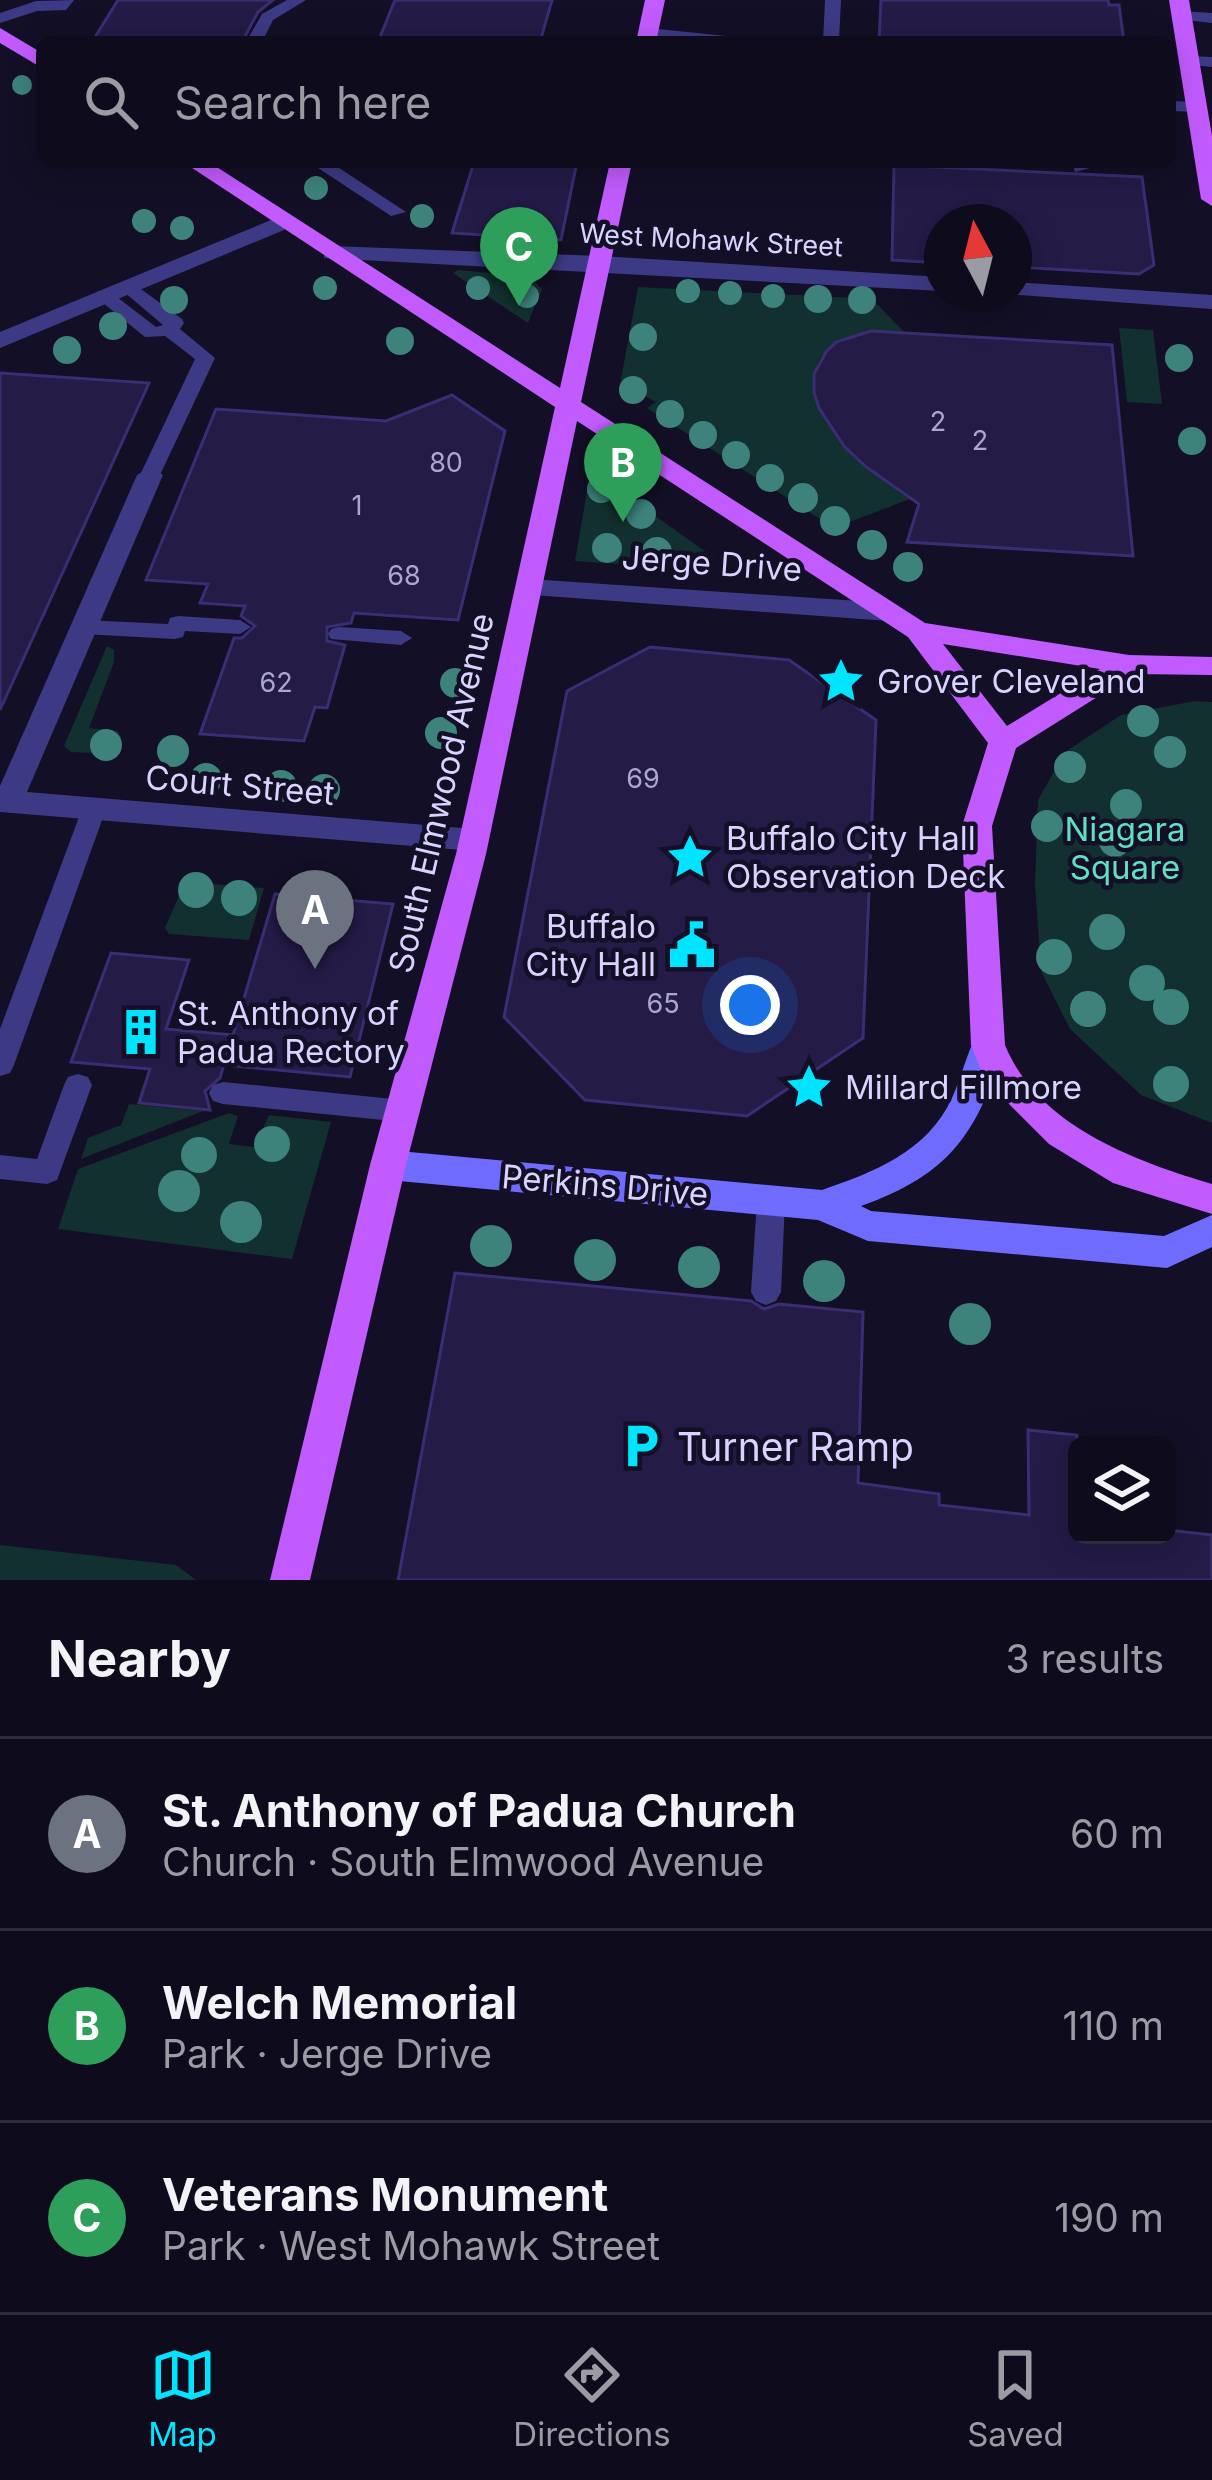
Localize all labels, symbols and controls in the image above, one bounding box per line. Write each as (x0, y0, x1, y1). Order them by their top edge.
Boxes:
search box (36, 36, 1176, 168)
icon: search (78, 69, 144, 135)
text: Search here (174, 75, 431, 130)
north arrow (924, 204, 1032, 312)
pin: C (480, 207, 558, 306)
street label: West Mohawk Street (578, 217, 844, 263)
house number: 2 (930, 405, 946, 438)
pin: B (584, 423, 662, 522)
house number: 2 (972, 424, 988, 457)
house number: 80 (429, 446, 463, 479)
house number: 1 (352, 489, 362, 522)
street label: Jerge Drive (621, 537, 803, 589)
house number: 68 (387, 559, 421, 592)
street label: South Elmwood Avenue (380, 609, 502, 977)
place icon: Grover Cleveland (816, 656, 866, 706)
place label: Grover Cleveland (877, 661, 1146, 701)
house number: 62 (259, 666, 293, 699)
street label: Court Street (144, 757, 336, 813)
house number: 69 (626, 762, 660, 795)
park label: Niagara Square (1064, 809, 1186, 887)
place label: Buffalo City Hall Observation Deck (726, 818, 1005, 896)
place icon: Buffalo City Hall Observation Deck (665, 832, 715, 882)
pin: A (276, 870, 354, 969)
place label: Buffalo City Hall (526, 906, 656, 984)
public building icon: Buffalo City Hall (667, 920, 717, 970)
your location (720, 975, 780, 1035)
house number: 65 (646, 987, 680, 1020)
place label: St. Anthony of Padua Rectory (177, 993, 405, 1071)
building icon: St. Anthony of Padua Rectory (116, 1007, 166, 1057)
place icon: Millard Fillmore (784, 1062, 834, 1112)
place label: Millard Fillmore (845, 1067, 1082, 1107)
street label: Perkins Drive (500, 1156, 710, 1214)
parking icon: Turner Ramp (616, 1421, 666, 1471)
place label: Turner Ramp (677, 1423, 914, 1470)
map controls (1068, 1436, 1176, 1544)
button: layers (1068, 1436, 1176, 1544)
text: Nearby (48, 1628, 231, 1689)
text: 3 results (1006, 1635, 1164, 1682)
text: St. Anthony of Padua Church (162, 1783, 796, 1838)
text: A (72, 1810, 102, 1857)
text: 60 m (1070, 1810, 1164, 1857)
text: Church · South Elmwood Avenue (162, 1838, 764, 1885)
text: Welch Memorial (162, 1975, 517, 2030)
text: B (74, 2002, 100, 2049)
text: 110 m (1063, 2002, 1164, 2049)
text: Park · Jerge Drive (162, 2030, 492, 2077)
text: Veterans Monument (162, 2167, 608, 2222)
text: C (73, 2194, 101, 2241)
text: 190 m (1054, 2194, 1164, 2241)
text: Park · West Mohawk Street (162, 2222, 660, 2269)
tab: Map (148, 2342, 217, 2454)
tab: Directions (513, 2342, 671, 2454)
tab: Saved (967, 2342, 1064, 2454)

